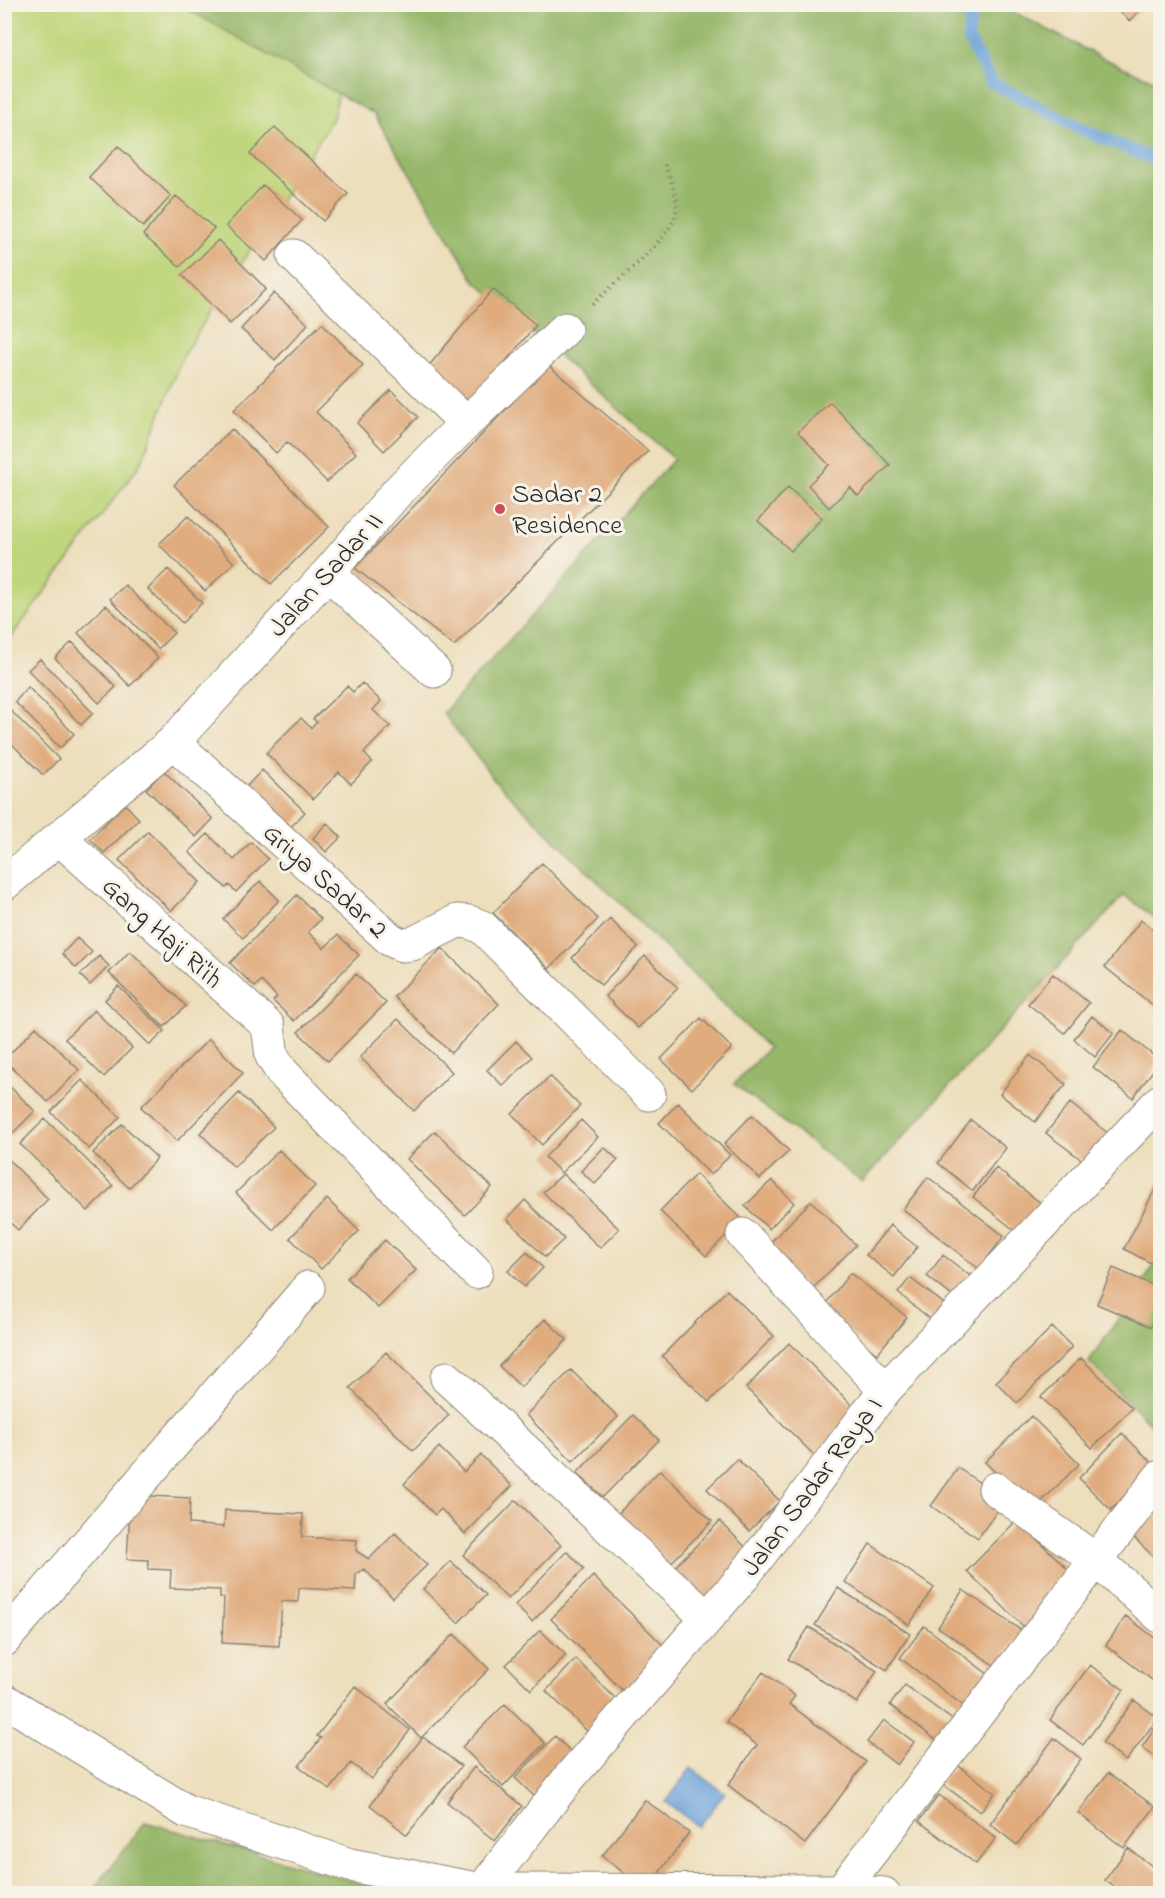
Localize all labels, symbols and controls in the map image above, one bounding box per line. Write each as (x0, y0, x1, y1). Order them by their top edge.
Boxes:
place label: Sadar 2 Residence (512, 476, 623, 546)
marker: Sadar 2 Residence (493, 502, 507, 516)
street label: Jalan Sadar II (260, 505, 394, 647)
street label: Griya Sadar 2 (253, 815, 396, 949)
street label: Gang Haji Ri'ih (92, 869, 231, 999)
street label: Jalan Sadar Raya I (732, 1390, 894, 1585)

